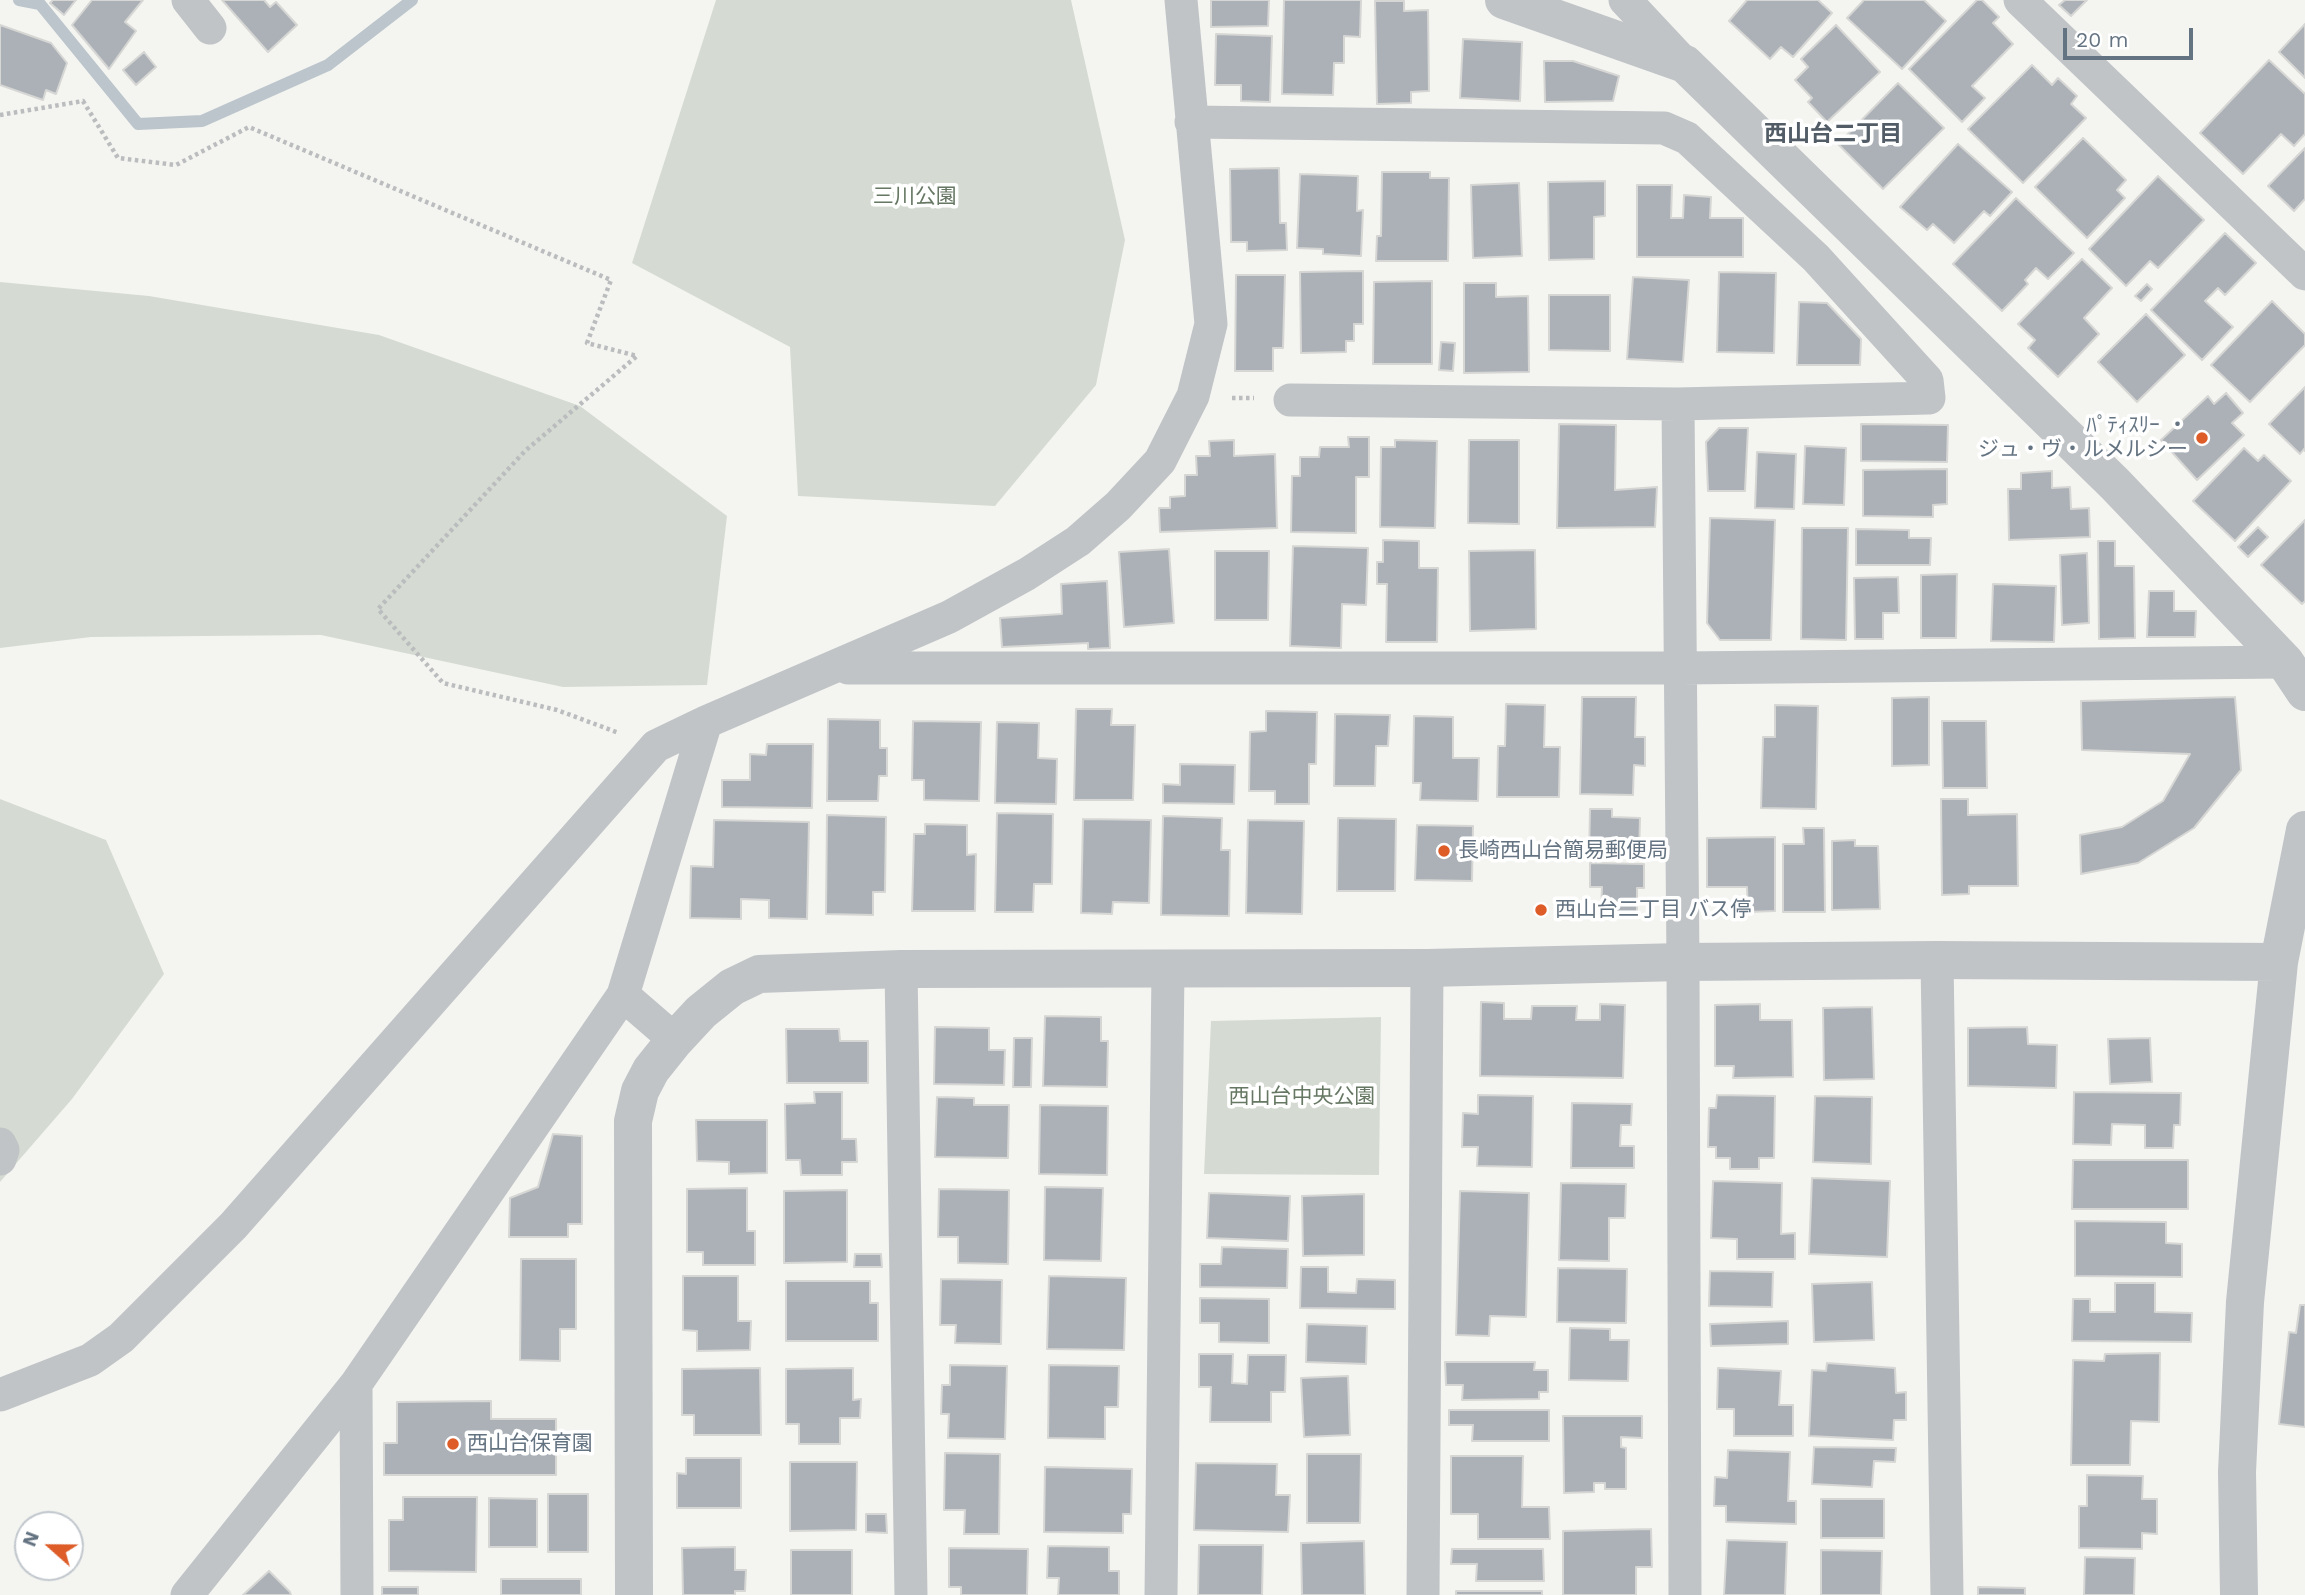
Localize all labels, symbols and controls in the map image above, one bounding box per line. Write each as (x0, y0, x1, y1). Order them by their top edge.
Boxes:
scale bar (2067, 14, 2196, 58)
text: 20 m (2076, 27, 2128, 52)
district label: 西山台二丁目 (1764, 120, 1902, 148)
park label: 三川公園 (873, 184, 957, 210)
place label: ﾊﾟﾃｨｽﾘｰ ・ ジュ・ヴ・ルメルシー (1978, 413, 2188, 463)
marker: ﾊﾟﾃｨｽﾘｰ ・ ジュ・ヴ・ルメルシー (2194, 430, 2210, 446)
place label: 長崎西山台簡易郵便局 (1458, 838, 1668, 864)
marker: 長崎西山台簡易郵便局 (1436, 843, 1452, 859)
place label: 西山台二丁目 バス停 (1555, 897, 1751, 923)
marker: 西山台二丁目 バス停 (1533, 902, 1549, 918)
park label: 西山台中央公園 (1229, 1084, 1375, 1110)
place label: 西山台保育園 (467, 1431, 593, 1457)
marker: 西山台保育園 (445, 1436, 461, 1452)
north arrow (14, 1511, 84, 1581)
text: N (18, 1528, 44, 1550)

